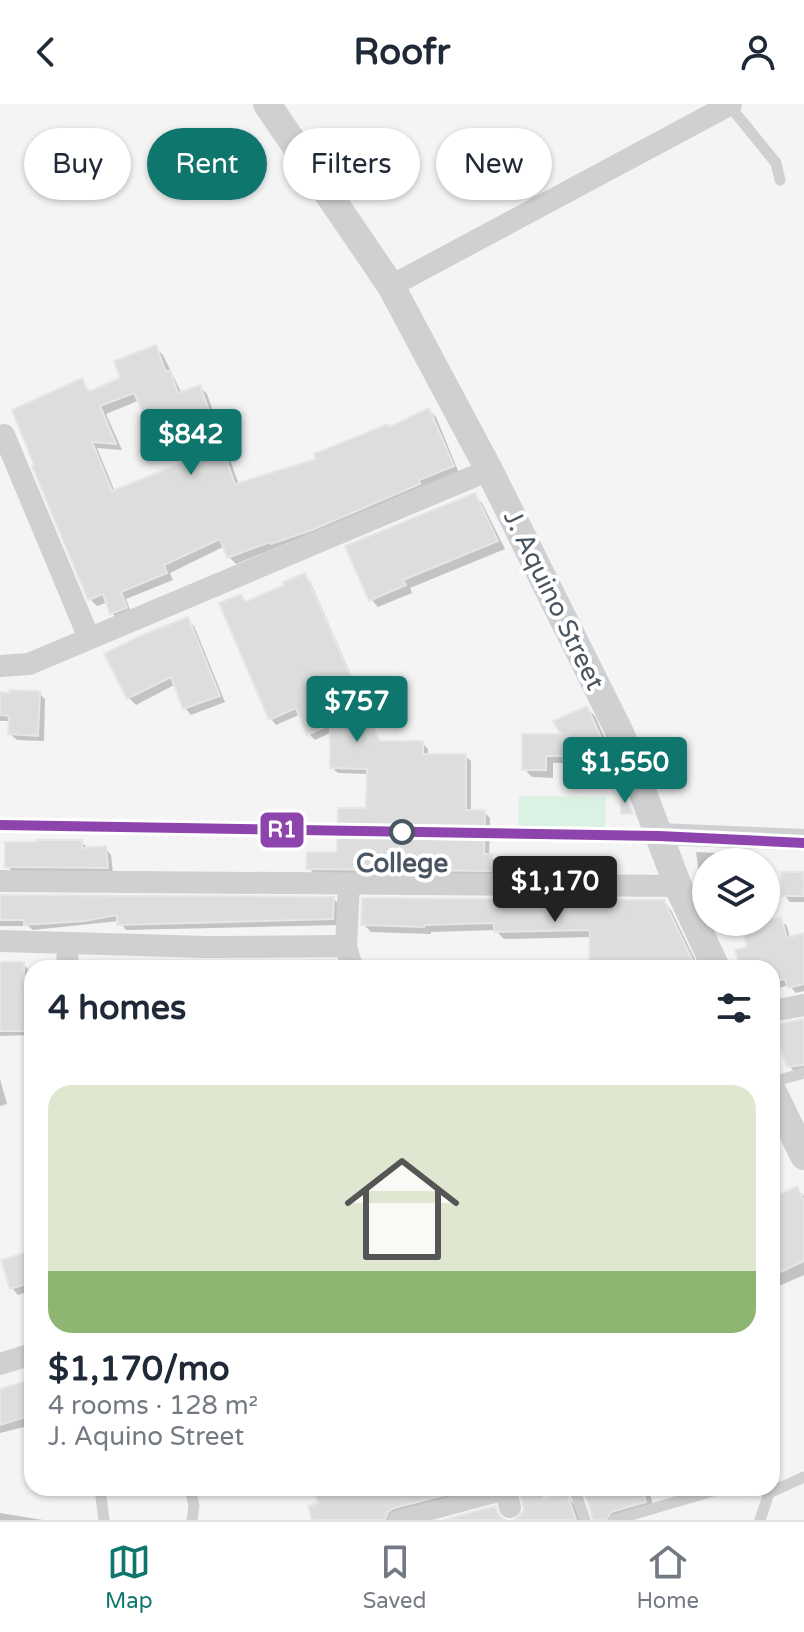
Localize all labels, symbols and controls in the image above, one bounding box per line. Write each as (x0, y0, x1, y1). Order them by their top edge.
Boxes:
icon: back (24, 30, 68, 74)
icon: person (736, 30, 780, 74)
text: Roofr (354, 31, 450, 74)
chip: Buy (24, 128, 131, 200)
chip: Rent (147, 128, 267, 200)
chip: Filters (283, 128, 420, 200)
chip: New (436, 128, 552, 200)
pin: $842 (144, 409, 238, 477)
text: $842 (158, 419, 224, 450)
street label: J. Aquino Street (497, 505, 611, 695)
pin: $757 (310, 676, 404, 744)
text: $757 (324, 686, 390, 717)
pin: $1,550 (560, 737, 690, 805)
text: $1,550 (581, 747, 669, 778)
line badge: R1 (259, 811, 305, 849)
text: R1 (267, 817, 297, 843)
marker: College (390, 820, 414, 844)
place label: College (356, 848, 448, 879)
map controls (692, 848, 780, 936)
button: layers (692, 848, 780, 936)
pin: $1,170 (490, 856, 620, 924)
text: $1,170 (511, 866, 599, 897)
icon: filters (712, 986, 756, 1030)
text: 4 homes (48, 988, 186, 1029)
icon: home (330, 1137, 474, 1281)
text: $1,170/mo (48, 1349, 230, 1390)
text: 4 rooms · 128 m² (48, 1390, 258, 1421)
text: J. Aquino Street (48, 1421, 244, 1452)
tab: Map (105, 1540, 153, 1614)
tab: Saved (363, 1540, 426, 1614)
tab: Home (637, 1540, 699, 1614)

